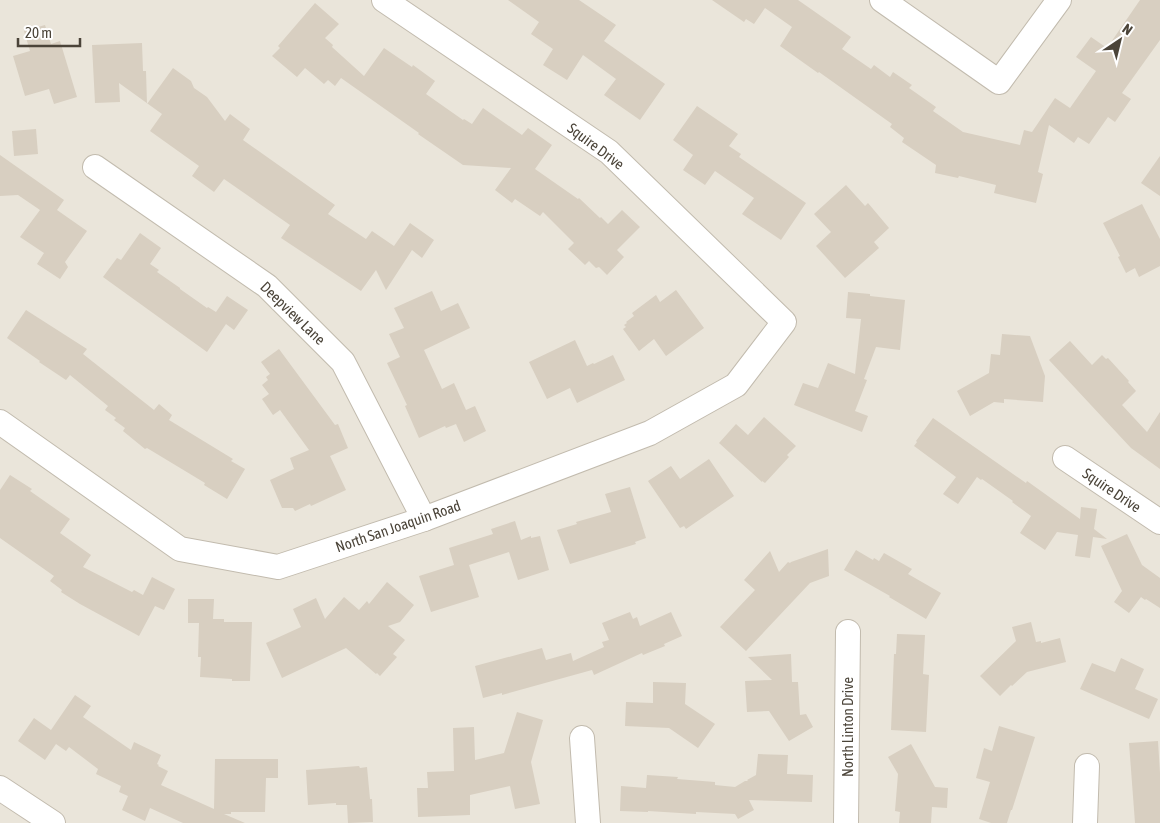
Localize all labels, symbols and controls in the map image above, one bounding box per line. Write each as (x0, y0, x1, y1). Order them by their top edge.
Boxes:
scale bar (18, 15, 80, 47)
north arrow (1095, 15, 1145, 65)
text: N (1119, 20, 1135, 38)
text: 20 m (25, 24, 52, 41)
street label: Squire Drive (564, 119, 628, 173)
street label: Deepview Lane (257, 278, 329, 348)
street label: Squire Drive (1080, 464, 1144, 516)
street label: North San Joaquin Road (333, 497, 463, 555)
street label: North Linton Drive (839, 677, 856, 777)

